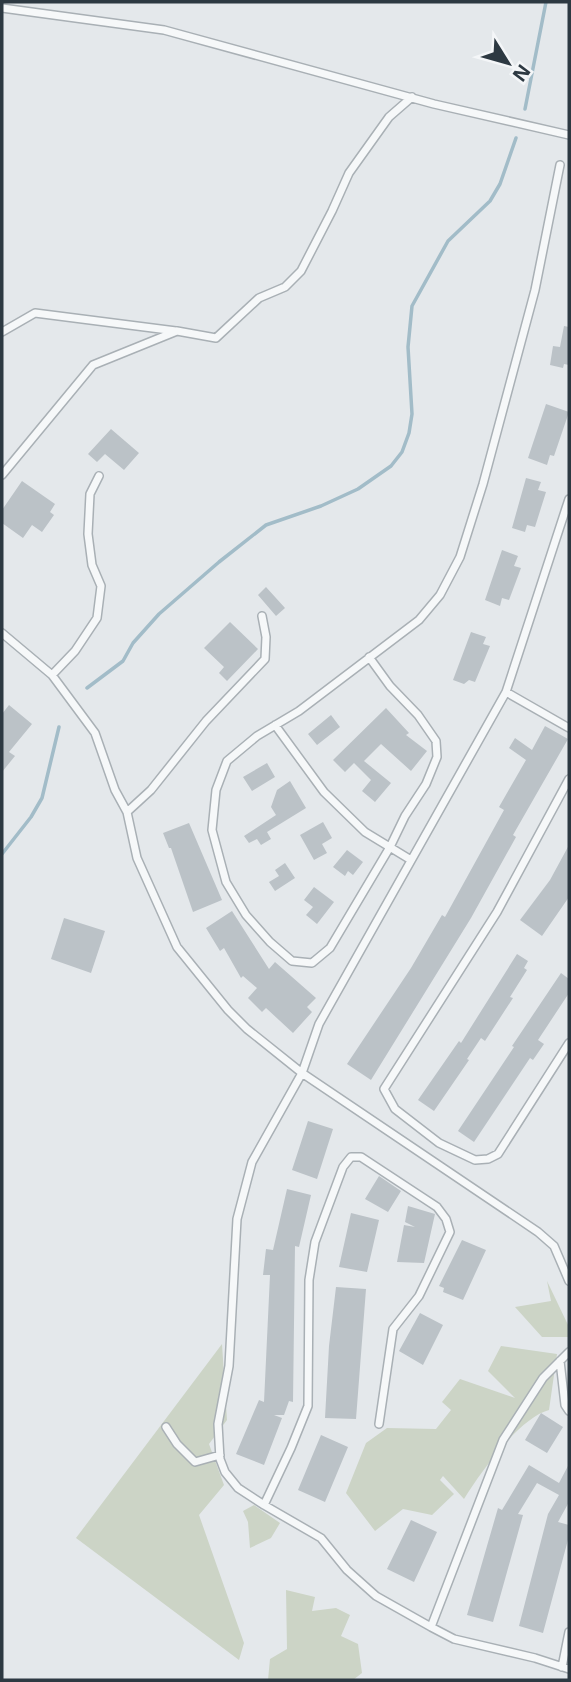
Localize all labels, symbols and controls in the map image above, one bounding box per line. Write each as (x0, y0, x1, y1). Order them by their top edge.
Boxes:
north arrow (473, 28, 543, 98)
text: N (507, 59, 537, 87)

